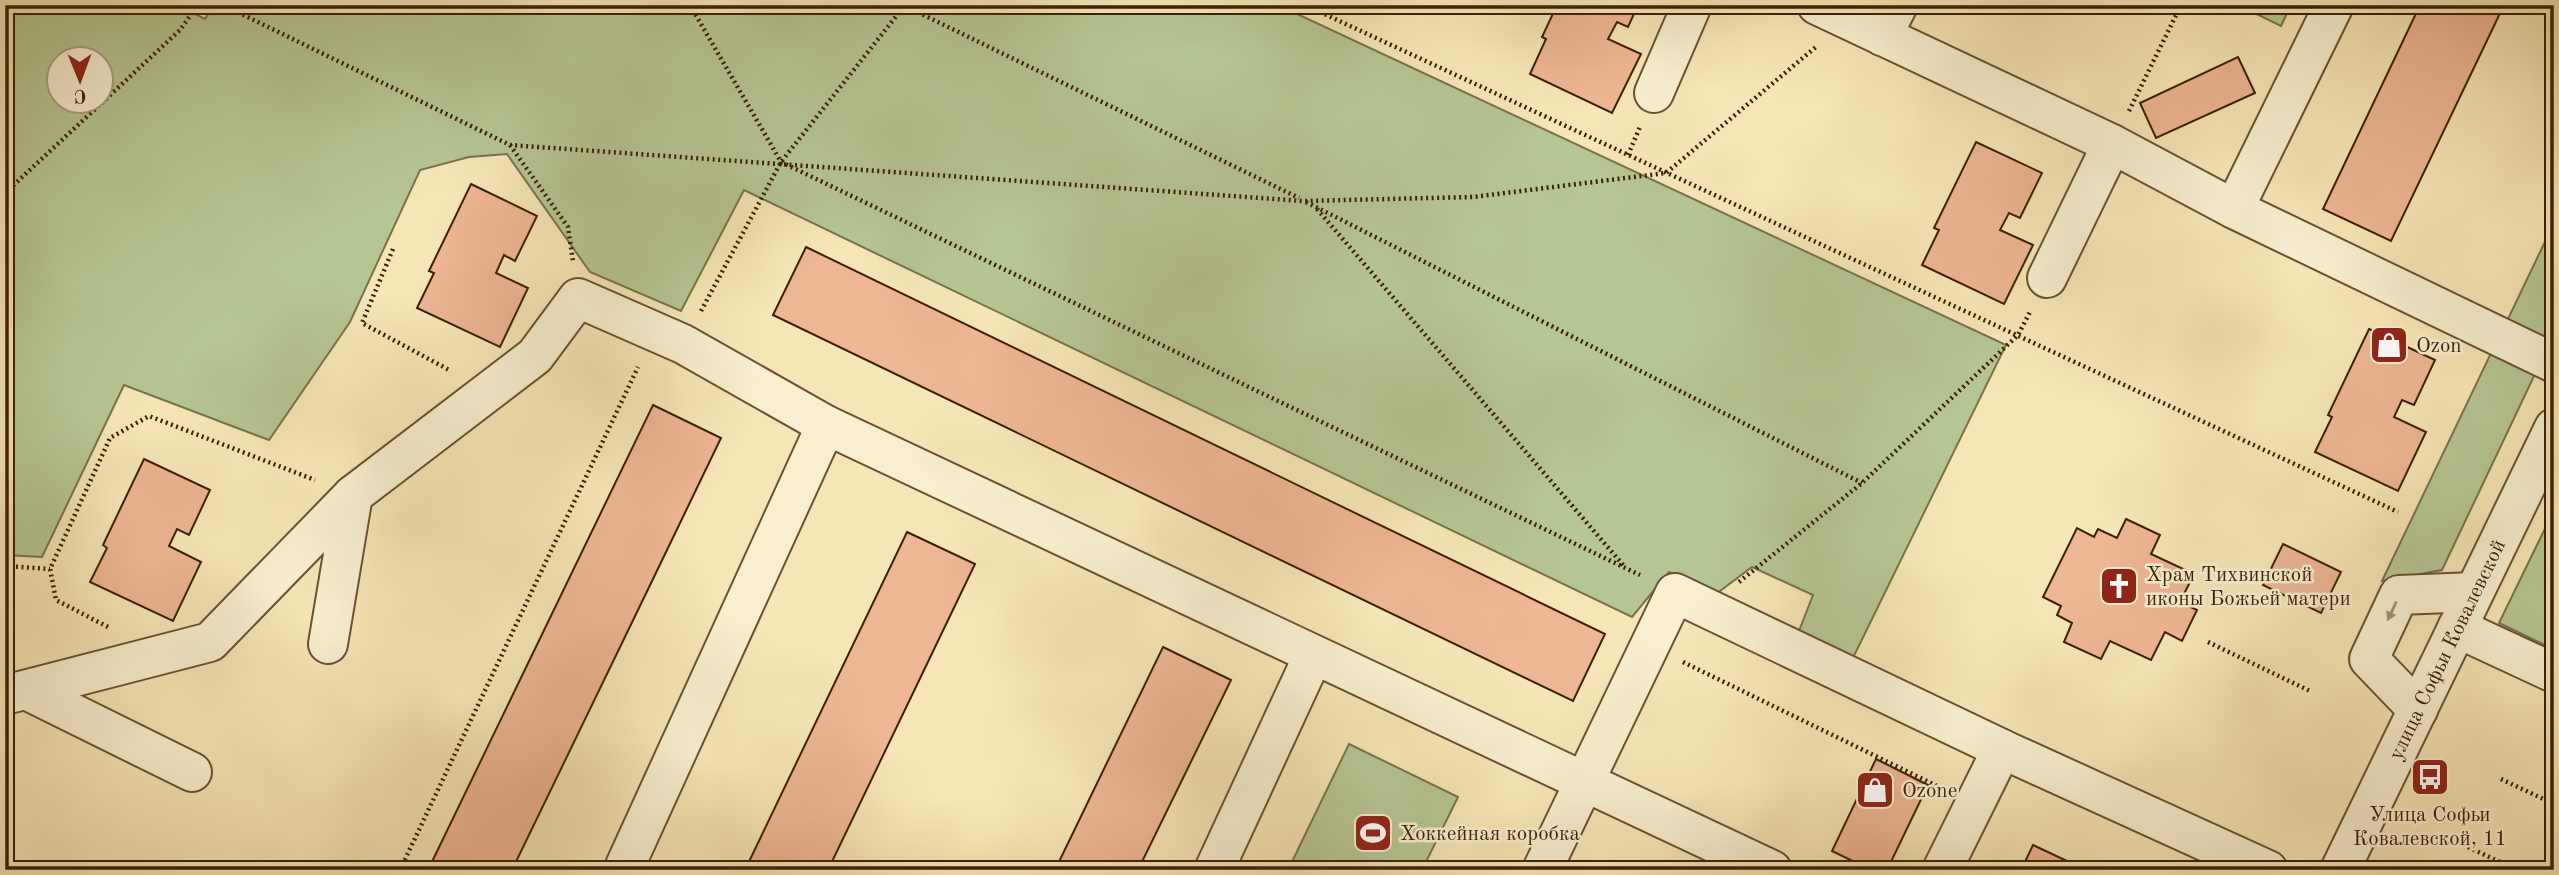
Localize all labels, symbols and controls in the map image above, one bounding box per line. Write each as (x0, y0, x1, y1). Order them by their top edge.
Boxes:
north arrow (46, 46, 116, 116)
text: С (74, 85, 87, 104)
shop icon: Ozon (2368, 324, 2410, 366)
place label: Ozon (2416, 336, 2462, 357)
street label: улица Софьи Ковалевской (2386, 537, 2510, 764)
church icon: Храм Тихвинской иконы Божьей матери (2098, 565, 2140, 607)
place label: Храм Тихвинской иконы Божьей матери (2146, 565, 2351, 610)
one-way arrow (2386, 601, 2397, 621)
bus stop icon: Улица Софьи Ковалевской, 11 (2409, 756, 2451, 798)
shop icon: Ozone (1854, 769, 1896, 811)
place label: Ozone (1902, 781, 1957, 802)
place label: Улица Софьи Ковалевской, 11 (2353, 805, 2507, 850)
sports icon: Хоккейная коробка (1352, 812, 1394, 854)
place label: Хоккейная коробка (1400, 824, 1580, 845)

